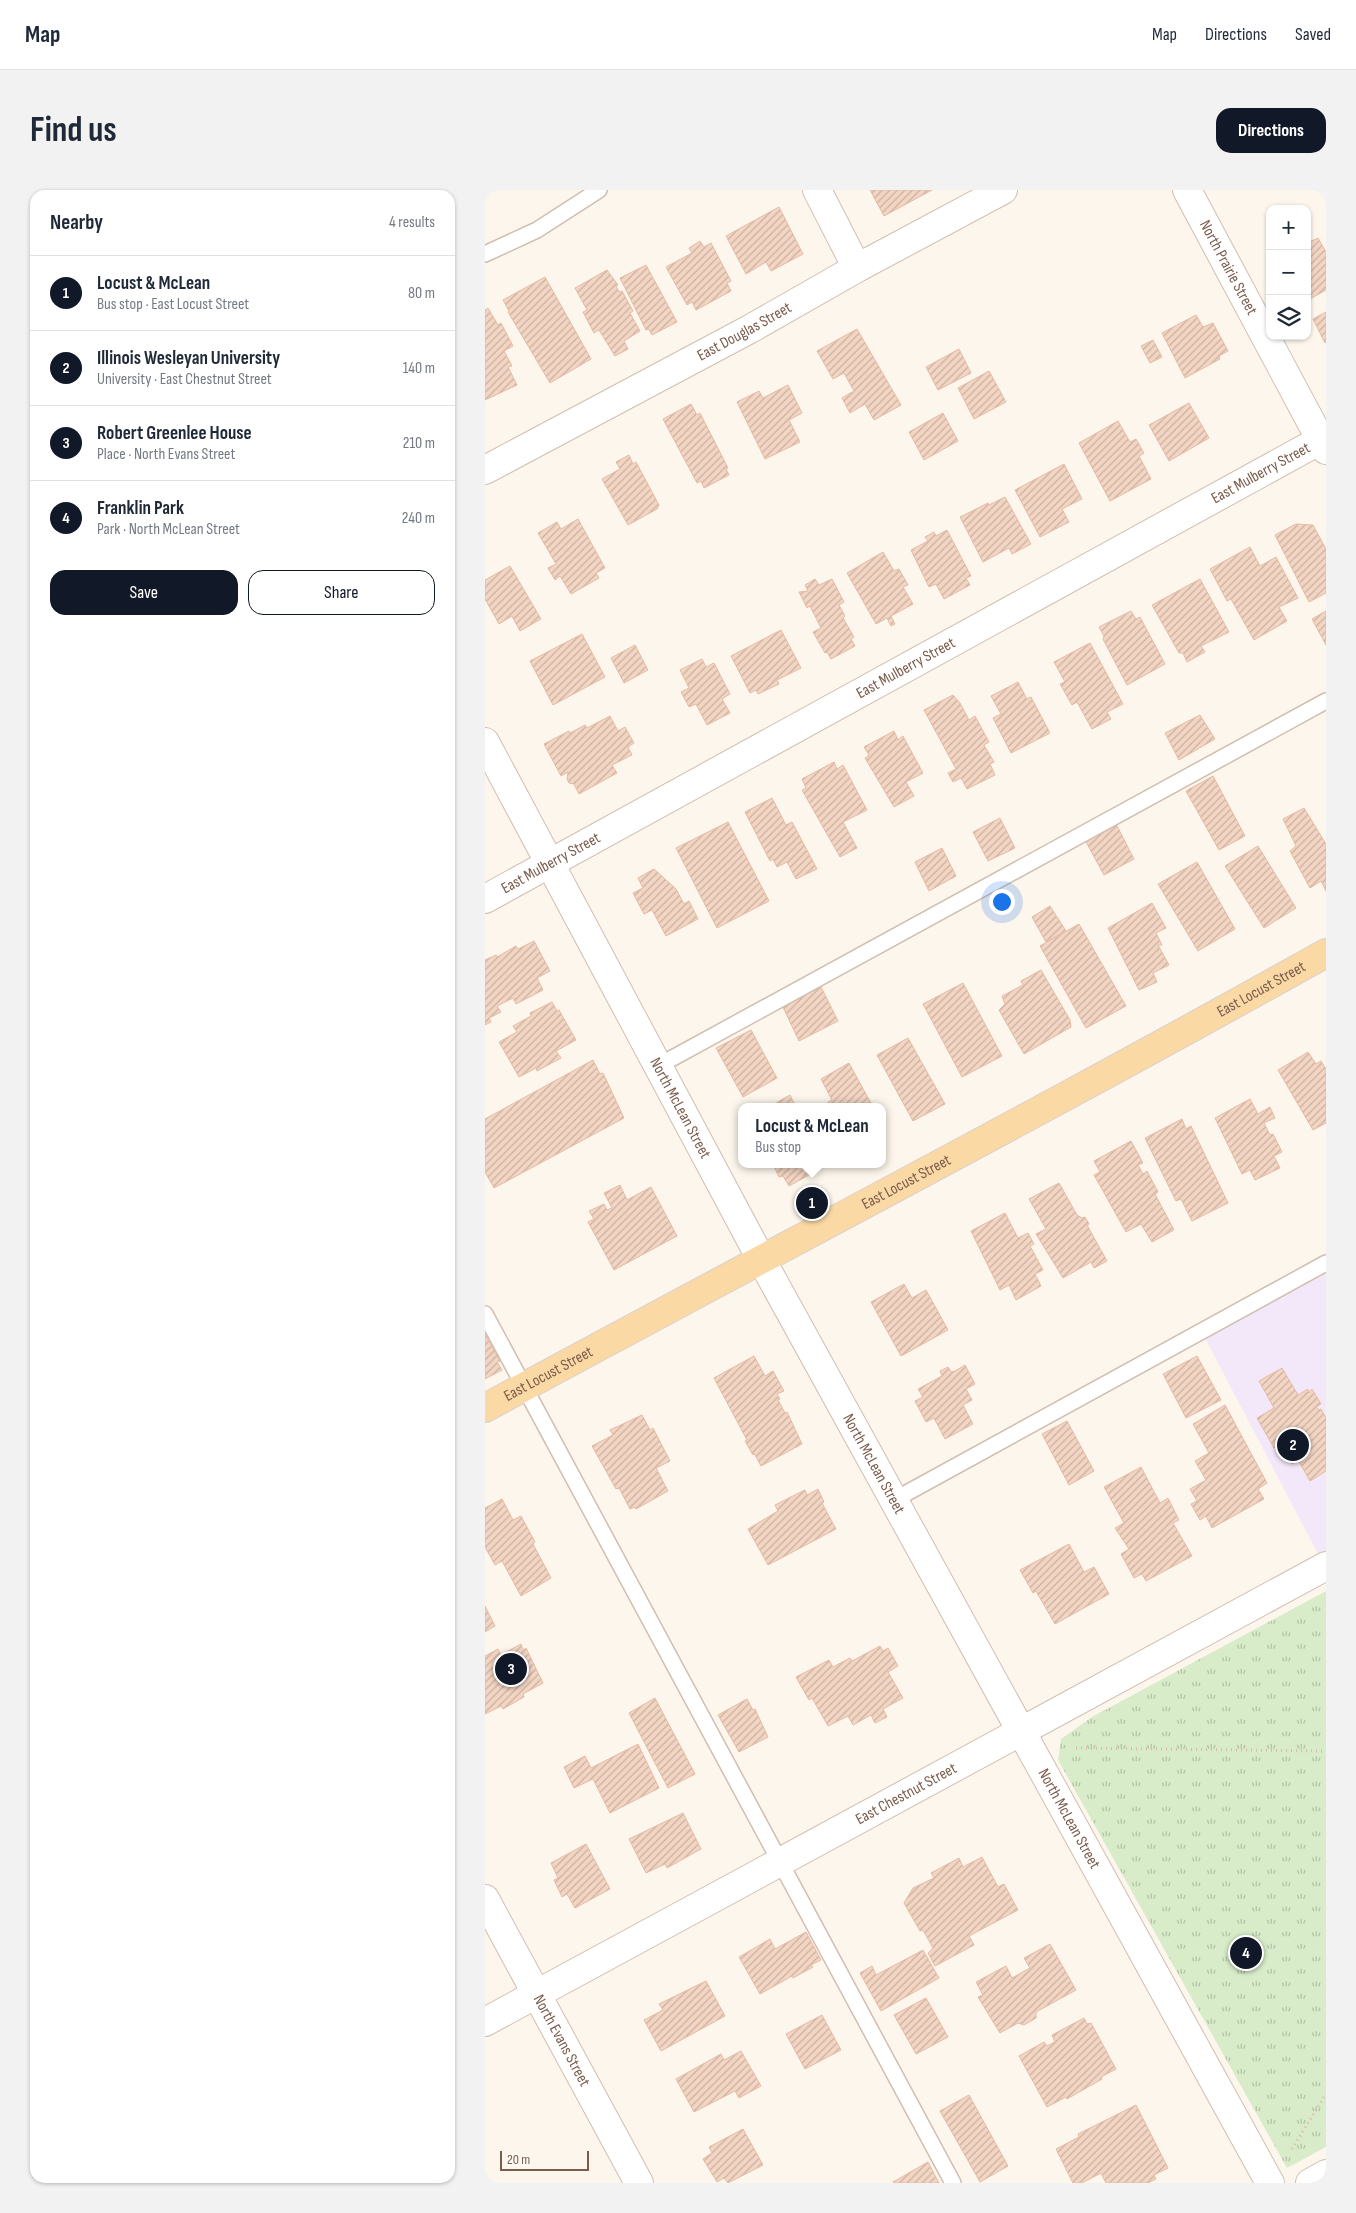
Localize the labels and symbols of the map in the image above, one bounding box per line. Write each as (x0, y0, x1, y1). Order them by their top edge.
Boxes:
street label: North Prairie Street (1195, 217, 1262, 318)
street label: East Douglas Street (694, 298, 795, 365)
street label: East Mulberry Street (1208, 438, 1313, 508)
street label: East Mulberry Street (853, 633, 959, 703)
street label: East Mulberry Street (498, 828, 604, 898)
your location (989, 889, 1015, 915)
street label: East Locust Street (1214, 957, 1309, 1021)
street label: North McLean Street (646, 1054, 715, 1162)
street label: East Locust Street (858, 1150, 954, 1214)
pin: 1 (796, 1184, 828, 1222)
street label: East Locust Street (501, 1342, 596, 1405)
street label: North McLean Street (839, 1411, 909, 1517)
pin: 2 (1277, 1426, 1309, 1464)
pin: 3 (495, 1650, 527, 1688)
street label: East Chestnut Street (852, 1759, 960, 1829)
street label: North McLean Street (1034, 1765, 1105, 1872)
pin: 4 (1230, 1934, 1262, 1972)
street label: North Evans Street (529, 1991, 594, 2090)
scale bar (500, 2148, 589, 2171)

